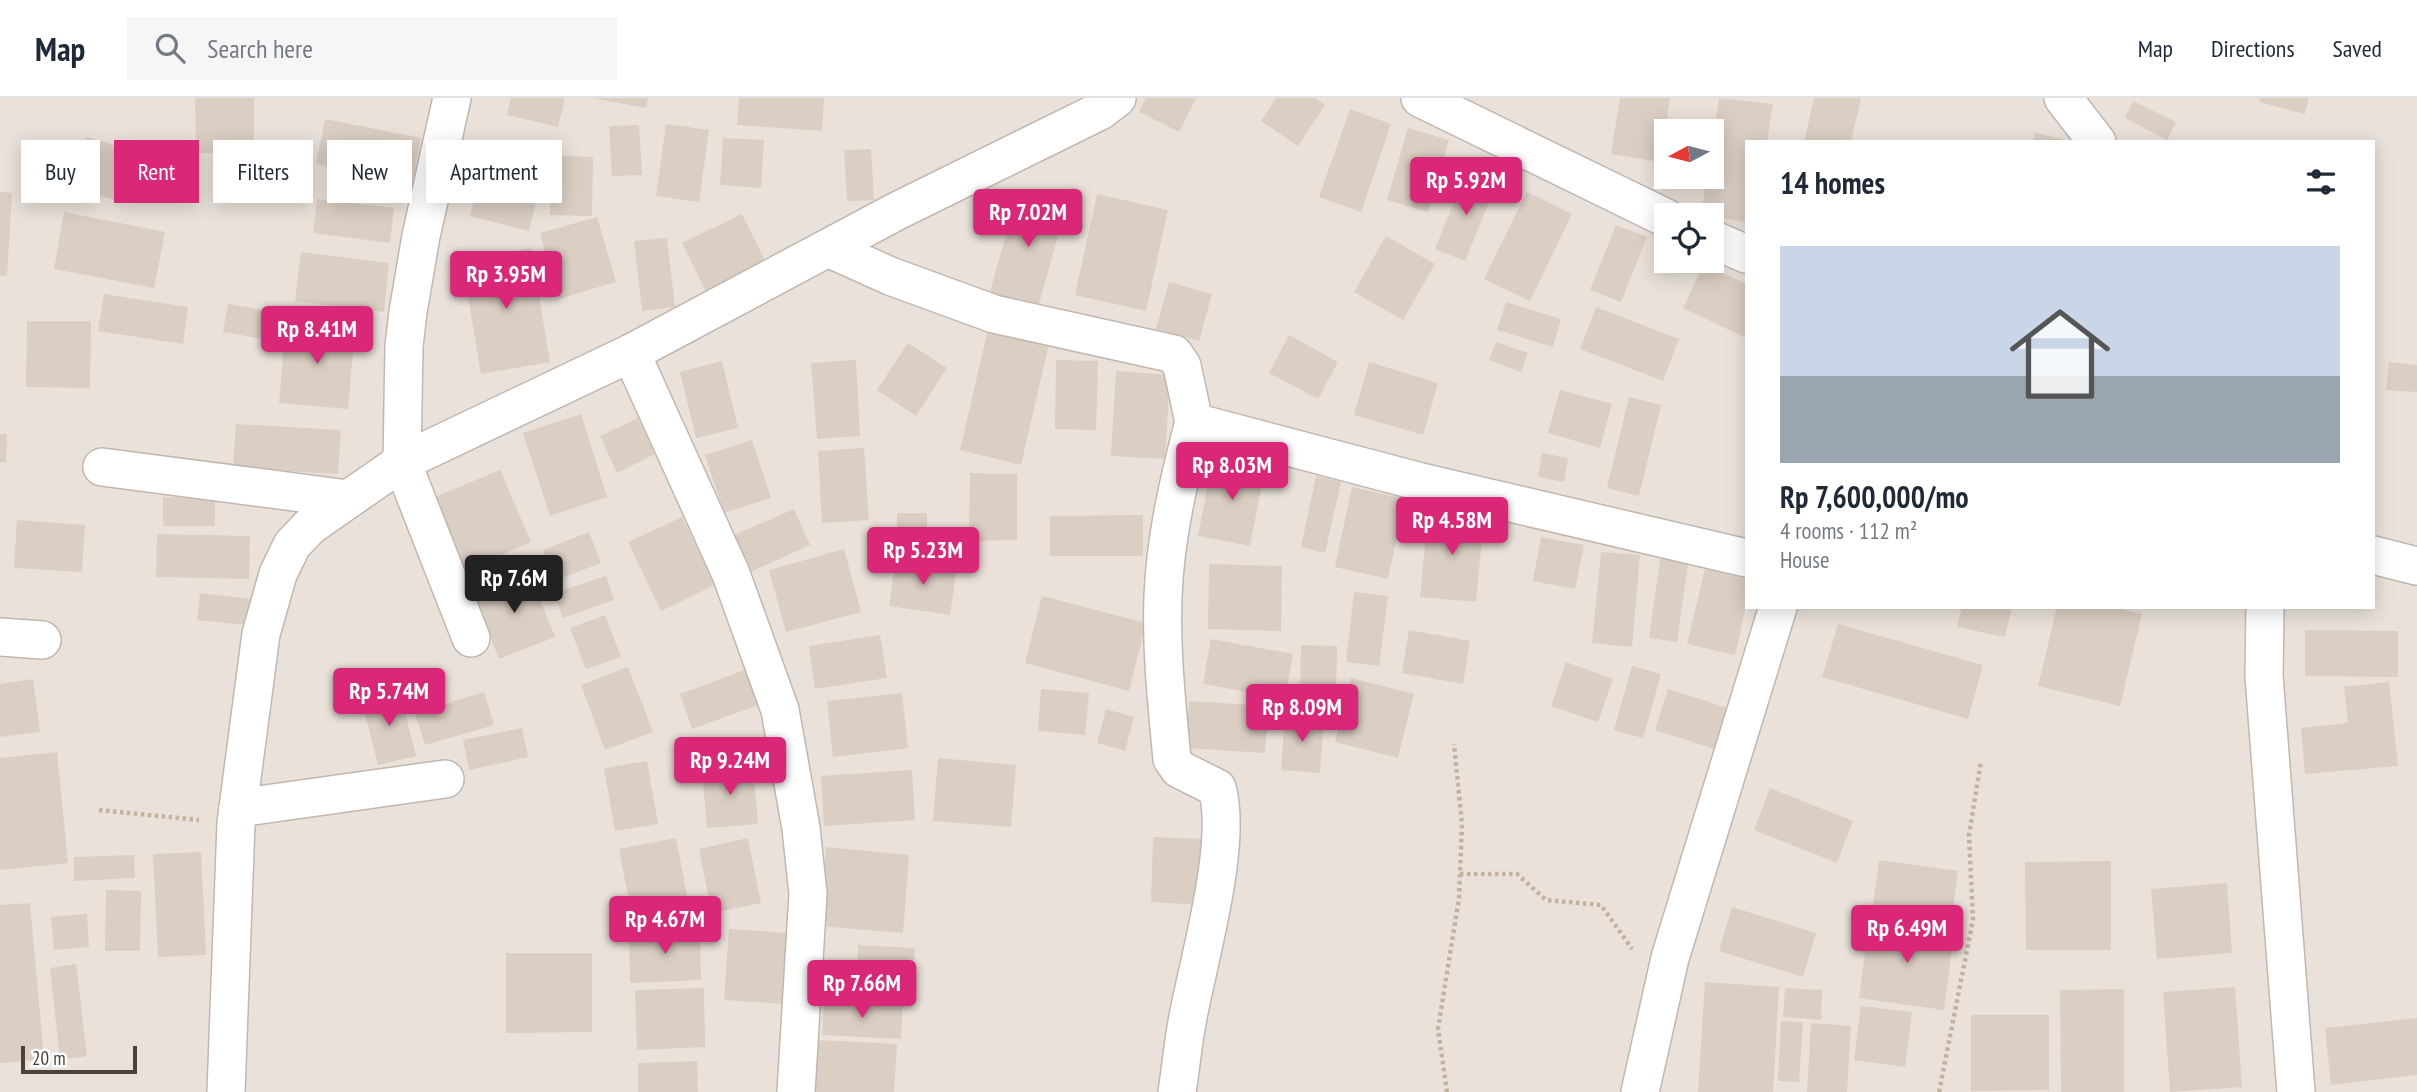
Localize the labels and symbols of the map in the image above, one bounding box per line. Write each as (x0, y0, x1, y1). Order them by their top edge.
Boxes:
north arrow (1654, 119, 1724, 189)
pin: Rp 5.92M (1394, 158, 1538, 217)
pin: Rp 7.02M (956, 190, 1100, 249)
pin: Rp 3.95M (434, 252, 578, 311)
pin: Rp 8.41M (245, 306, 389, 366)
pin: Rp 8.03M (1160, 442, 1304, 502)
pin: Rp 4.58M (1380, 498, 1524, 557)
pin: Rp 5.23M (851, 528, 995, 587)
pin: Rp 7.6M (449, 556, 579, 615)
pin: Rp 5.74M (317, 668, 461, 728)
pin: Rp 8.09M (1230, 684, 1374, 744)
pin: Rp 9.24M (658, 738, 802, 797)
pin: Rp 4.67M (593, 896, 737, 956)
pin: Rp 6.49M (1835, 906, 1979, 965)
pin: Rp 7.66M (790, 960, 934, 1020)
scale bar (21, 1043, 136, 1075)

